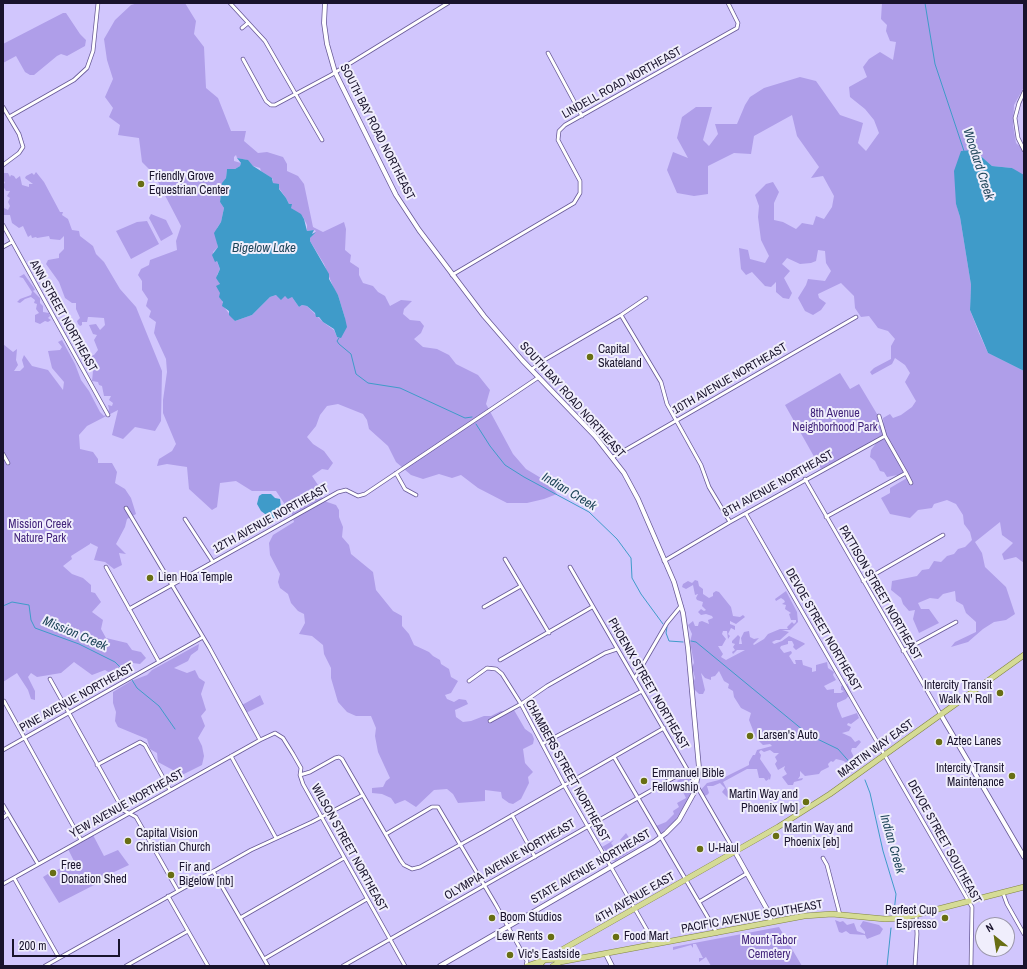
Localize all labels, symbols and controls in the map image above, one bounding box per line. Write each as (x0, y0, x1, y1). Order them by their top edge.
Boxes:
street label: LINDELL ROAD NORTHEAST (560, 44, 684, 122)
street label: SOUTH BAY ROAD NORTHEAST (336, 62, 418, 202)
water label: Woodard Creek (959, 126, 997, 202)
place label: Friendly Grove Equestrian Center (149, 170, 229, 198)
marker: Friendly Grove Equestrian Center (136, 179, 146, 189)
water label: Bigelow Lake (232, 241, 296, 257)
street label: ANN STREET NORTHEAST (26, 258, 100, 374)
street label: SOUTH BAY ROAD NORTHEAST (516, 339, 628, 461)
street label: 10TH AVENUE NORTHEAST (670, 340, 790, 418)
place label: Capital Skateland (598, 343, 642, 371)
marker: Capital Skateland (585, 352, 595, 362)
park label: 8th Avenue Neighborhood Park (792, 407, 878, 435)
street label: 8TH AVENUE NORTHEAST (720, 448, 836, 520)
water label: Indian Creek (539, 470, 599, 514)
street label: 12TH AVENUE NORTHEAST (211, 481, 331, 557)
park label: Mission Creek Nature Park (8, 518, 72, 546)
street label: PATTISON STREET NORTHEAST (836, 523, 924, 663)
street label: DEVOE STREET NORTHEAST (782, 566, 864, 694)
place label: Lien Hoa Temple (158, 571, 232, 585)
marker: Lien Hoa Temple (145, 573, 155, 583)
water label: Mission Creek (40, 613, 110, 655)
street label: PHOENIX STREET NORTHEAST (604, 616, 692, 752)
street label: PINE AVENUE NORTHEAST (17, 661, 137, 735)
place label: Intercity Transit Walk N' Roll (924, 679, 992, 707)
marker: Intercity Transit Walk N' Roll (995, 688, 1005, 698)
street label: CHAMBERS STREET NORTHEAST (522, 697, 612, 845)
street label: MARTIN WAY EAST (835, 717, 917, 781)
place label: Larsen's Auto (758, 729, 818, 743)
marker: Larsen's Auto (745, 731, 755, 741)
place label: Aztec Lanes (947, 735, 1001, 749)
marker: Aztec Lanes (934, 737, 944, 747)
place label: Intercity Transit Maintenance (936, 762, 1004, 790)
street label: YEW AVENUE NORTHEAST (67, 767, 187, 841)
place label: Emmanuel Bible Fellowship (652, 767, 724, 795)
marker: Intercity Transit Maintenance (1007, 771, 1017, 781)
marker: Emmanuel Bible Fellowship (639, 776, 649, 786)
street label: DEVOE STREET SOUTHEAST (904, 778, 984, 906)
street label: WILSON STREET NORTHEAST (308, 782, 390, 914)
place label: Martin Way and Phoenix [wb] (729, 788, 798, 816)
marker: Martin Way and Phoenix [wb] (801, 797, 811, 807)
water label: Indian Creek (876, 813, 908, 875)
street label: OLYMPIA AVENUE NORTHEAST (442, 817, 578, 903)
place label: Martin Way and Phoenix [eb] (784, 822, 853, 850)
place label: Capital Vision Christian Church (136, 827, 210, 855)
street label: STATE AVENUE NORTHEAST (529, 827, 653, 907)
marker: Martin Way and Phoenix [eb] (771, 831, 781, 841)
marker: Capital Vision Christian Church (123, 836, 133, 846)
place label: U-Haul (708, 842, 739, 856)
marker: U-Haul (695, 844, 705, 854)
place label: Free Donation Shed (61, 859, 127, 887)
place label: Fir and Bigelow [nb] (179, 861, 233, 889)
marker: Free Donation Shed (48, 868, 58, 878)
street label: 4TH AVENUE EAST (593, 869, 677, 927)
marker: Fir and Bigelow [nb] (166, 870, 176, 880)
street label: PACIFIC AVENUE SOUTHEAST (680, 897, 824, 937)
place label: Perfect Cup Espresso (885, 904, 937, 932)
place label: Boom Studios (500, 911, 562, 925)
marker: Boom Studios (487, 913, 497, 923)
marker: Perfect Cup Espresso (940, 913, 950, 923)
north arrow (975, 917, 1015, 957)
text: N (983, 920, 996, 935)
place label: Lew Rents (497, 930, 543, 944)
place label: Food Mart (624, 930, 668, 944)
scale bar (14, 931, 122, 957)
marker: Lew Rents (546, 932, 556, 942)
marker: Food Mart (611, 932, 621, 942)
park label: Mount Tabor Cemetery (742, 934, 796, 962)
text: 200 m (19, 938, 46, 954)
place label: Vic's Eastside (518, 948, 580, 962)
marker: Vic's Eastside (505, 950, 515, 960)

